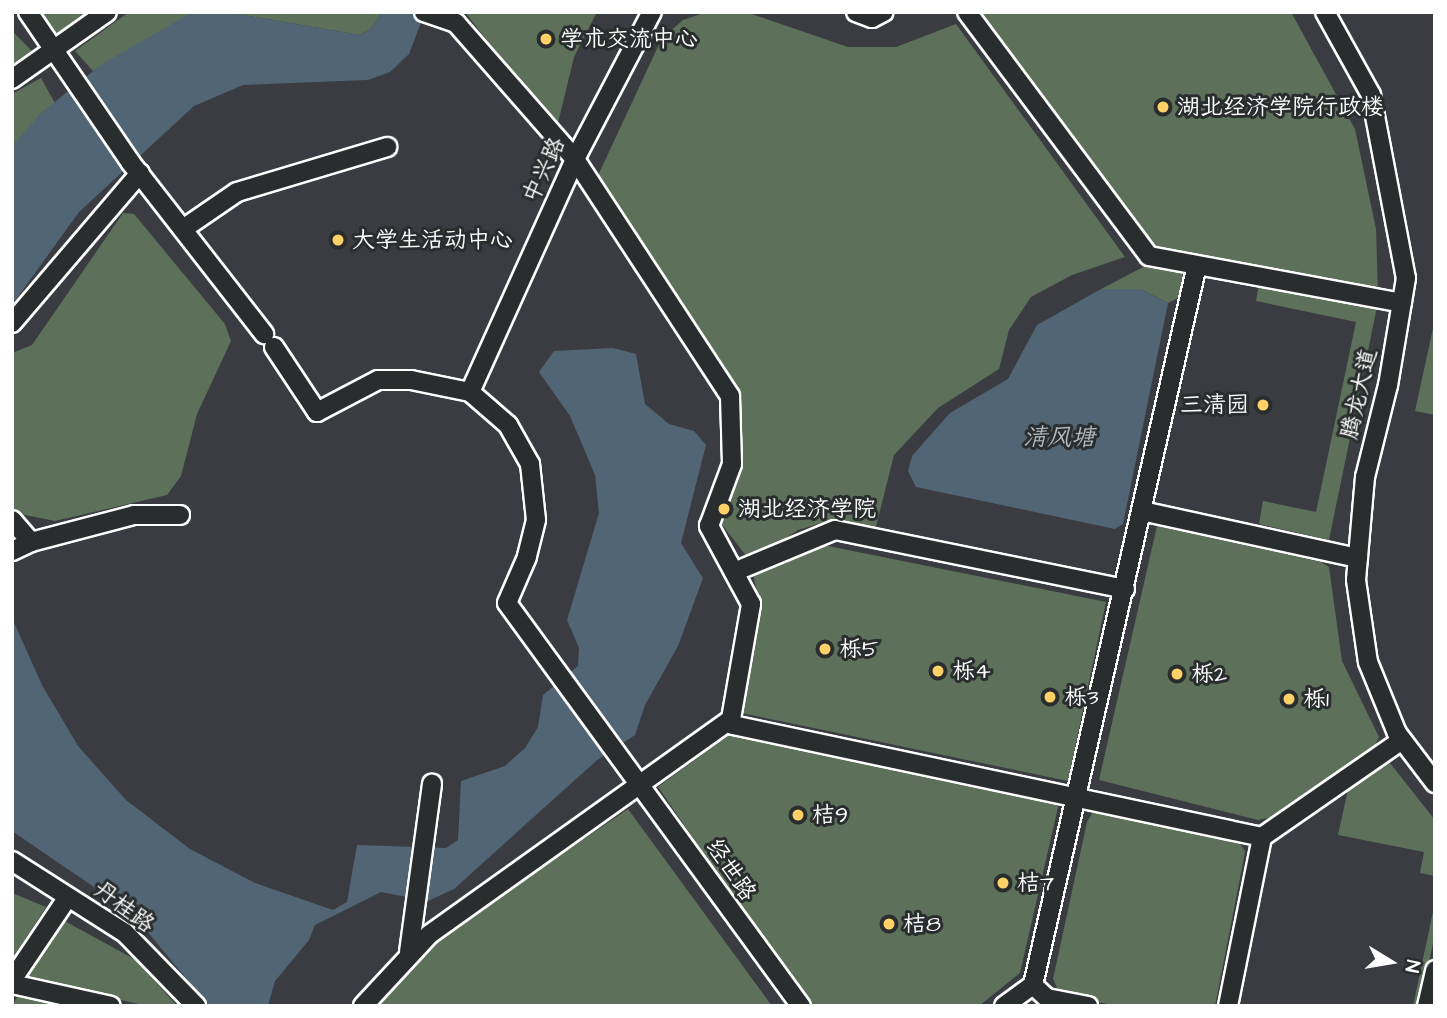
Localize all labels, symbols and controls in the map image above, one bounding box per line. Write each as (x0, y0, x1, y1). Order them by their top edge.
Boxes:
place label: 学术交流中心 (560, 25, 698, 53)
marker: 学术交流中心 (538, 31, 554, 47)
place label: 湖北经济学院行政楼 (1177, 93, 1384, 121)
marker: 湖北经济学院行政楼 (1155, 99, 1171, 115)
street label: 中兴路 (517, 133, 571, 207)
place label: 大学生活动中心 (352, 226, 513, 254)
marker: 大学生活动中心 (330, 232, 346, 248)
street label: 腾龙大道 (1335, 346, 1383, 442)
place label: 三清园 (1180, 391, 1249, 419)
marker: 三清园 (1255, 397, 1271, 413)
water label: 清风塘 (1023, 425, 1095, 453)
place label: 湖北经济学院 (738, 495, 876, 523)
marker: 湖北经济学院 (716, 501, 732, 517)
place label: 栎5 (839, 635, 878, 663)
marker: 栎5 (817, 641, 833, 657)
place label: 栎4 (952, 657, 991, 685)
place label: 栎2 (1191, 660, 1227, 688)
marker: 栎4 (930, 663, 946, 679)
marker: 栎2 (1169, 666, 1185, 682)
place label: 栎3 (1064, 683, 1099, 711)
place label: 栎1 (1303, 685, 1329, 713)
marker: 栎3 (1042, 689, 1058, 705)
marker: 栎1 (1281, 691, 1297, 707)
place label: 桔9 (812, 801, 848, 829)
marker: 桔9 (790, 807, 806, 823)
street label: 经世路 (700, 834, 762, 906)
place label: 桔7 (1017, 869, 1054, 897)
street label: 丹桂路 (88, 875, 160, 939)
marker: 桔7 (995, 875, 1011, 891)
place label: 桔8 (903, 910, 941, 938)
marker: 桔8 (881, 916, 897, 932)
north arrow (1356, 927, 1426, 997)
text: N (1398, 958, 1426, 975)

